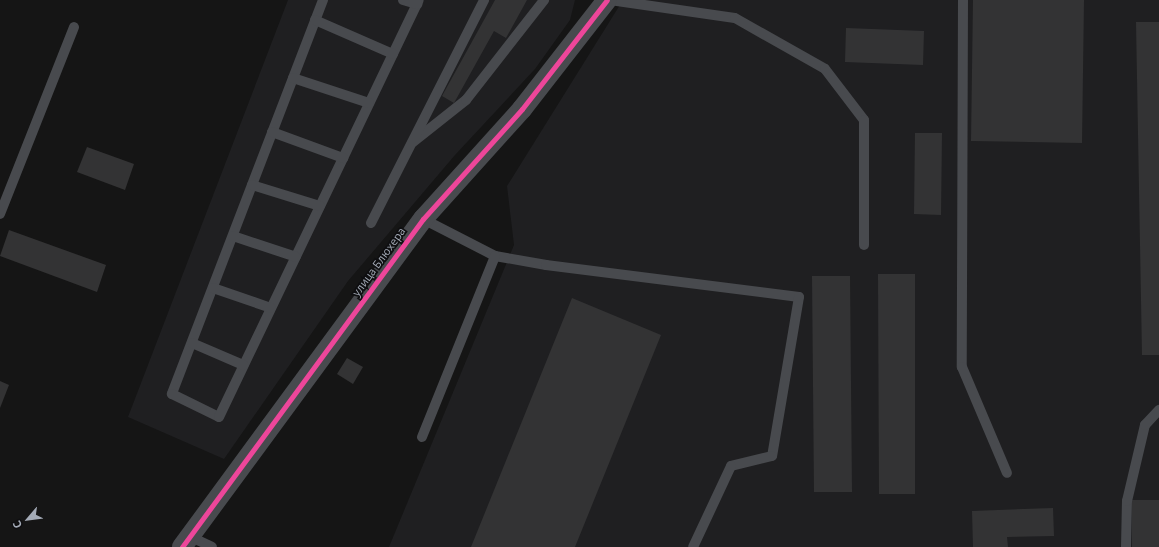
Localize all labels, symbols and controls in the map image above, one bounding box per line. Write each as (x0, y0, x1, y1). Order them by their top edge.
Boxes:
street label: улица Блюхера (350, 225, 408, 299)
north arrow (8, 499, 48, 539)
text: С (9, 518, 25, 531)

